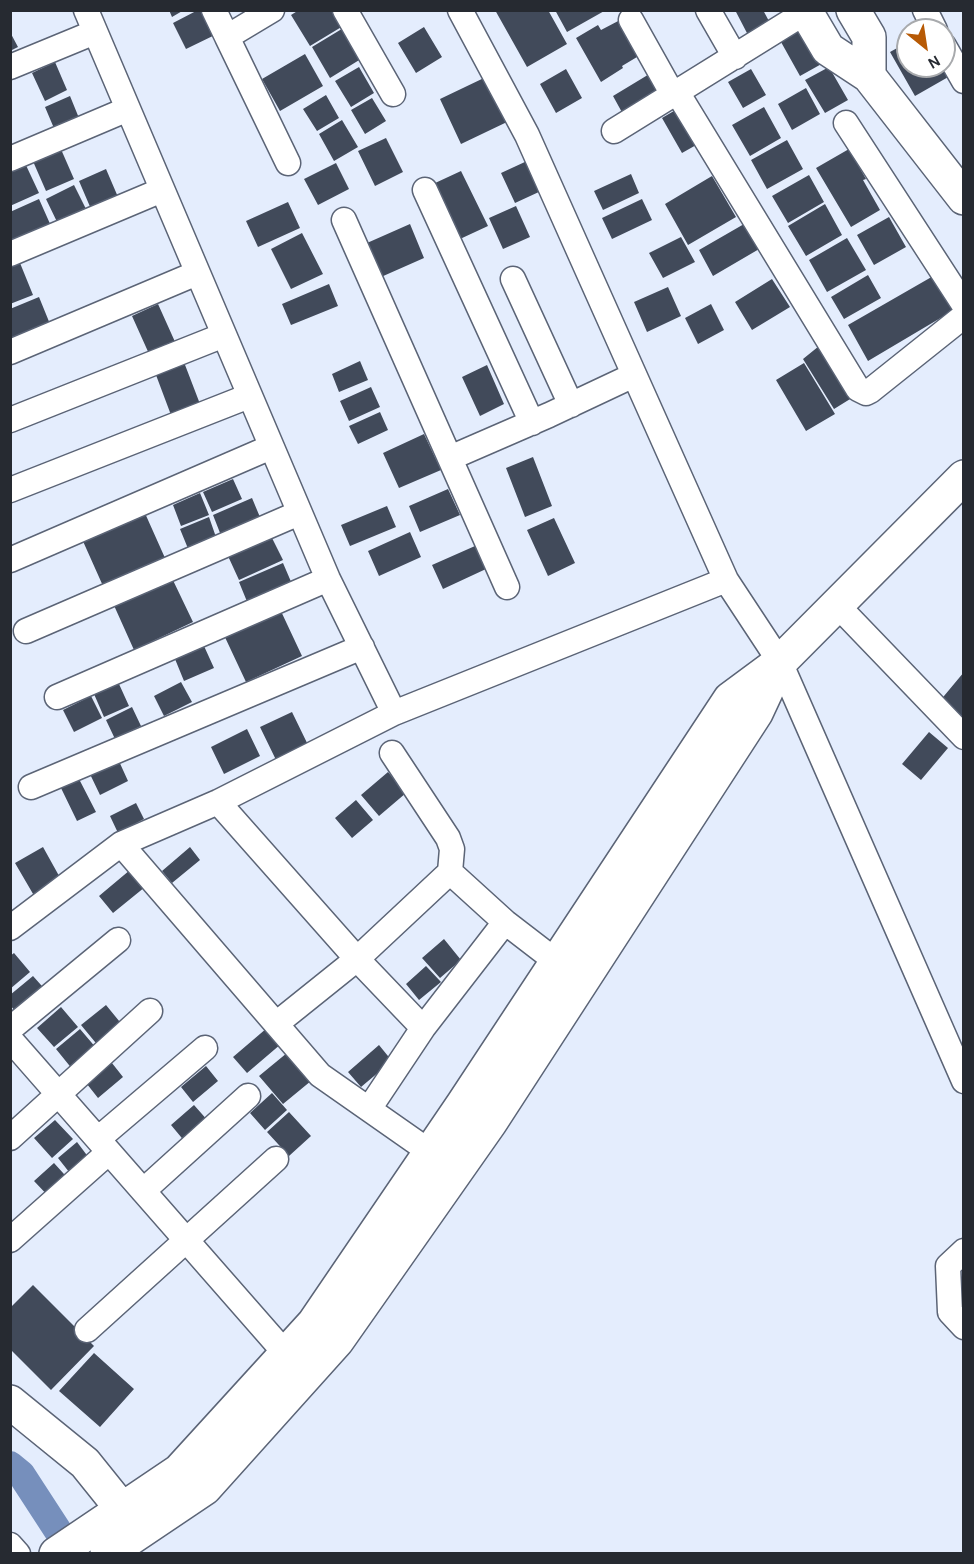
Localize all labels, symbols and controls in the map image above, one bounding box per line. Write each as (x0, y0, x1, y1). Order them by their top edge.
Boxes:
north arrow (896, 18, 956, 78)
text: N (925, 51, 944, 73)

